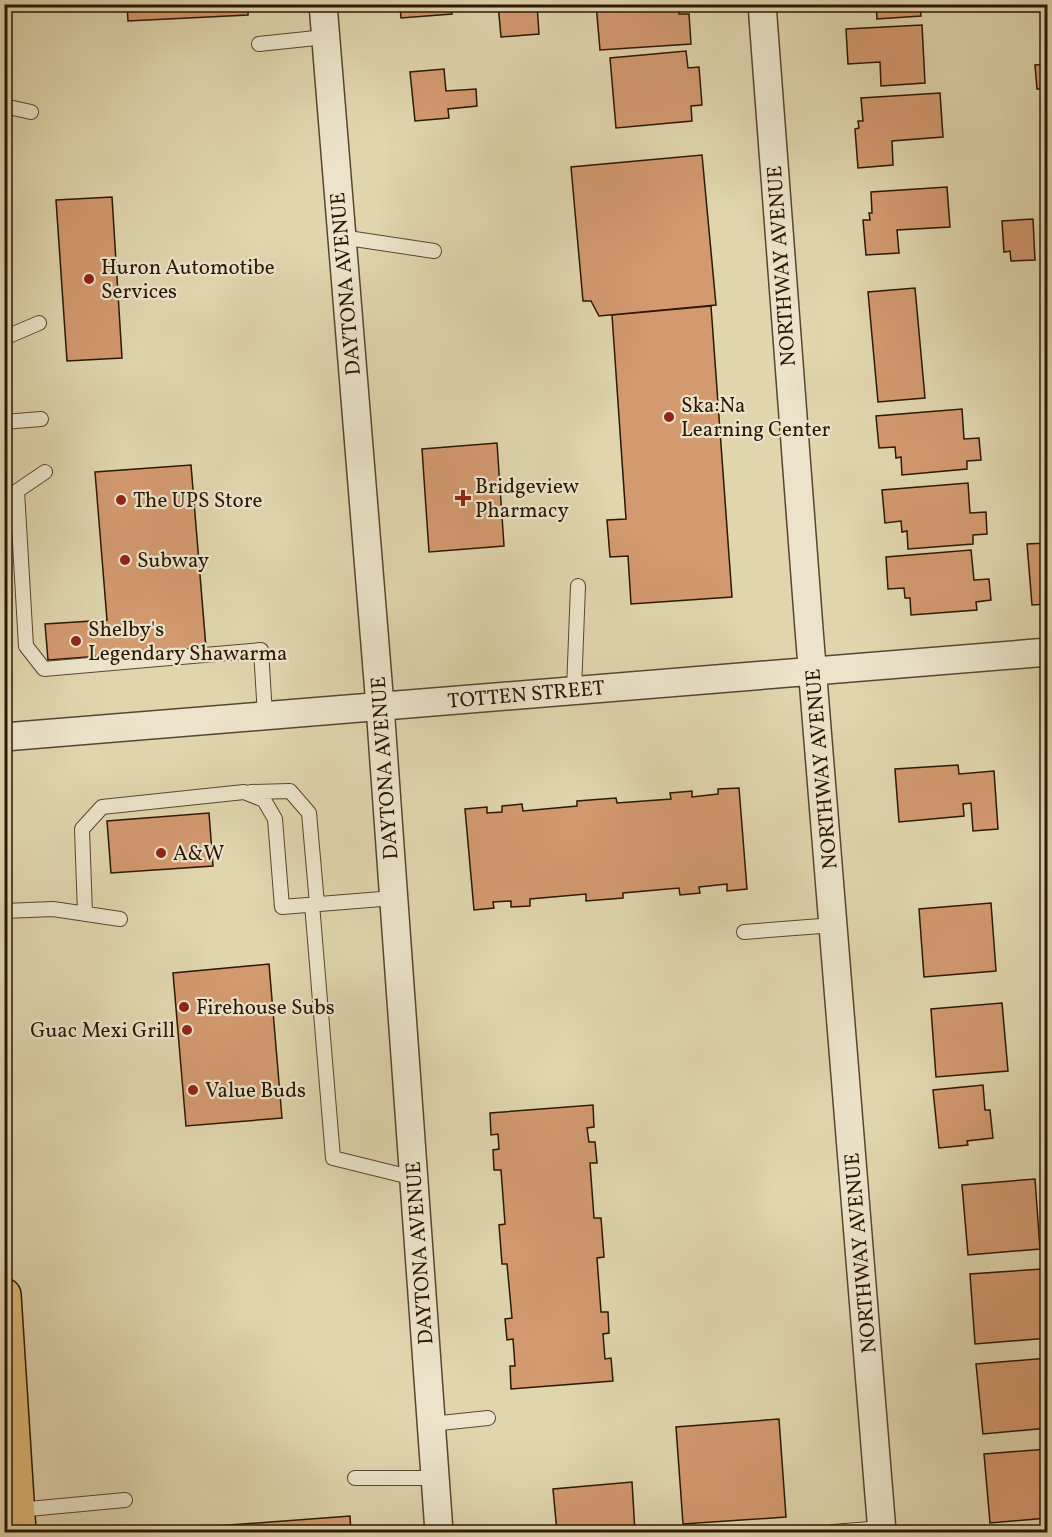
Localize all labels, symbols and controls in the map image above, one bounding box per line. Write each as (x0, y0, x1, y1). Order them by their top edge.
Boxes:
street label: NORTHWAY AVENUE (761, 164, 804, 367)
street label: DAYTONA AVENUE (324, 191, 369, 377)
place label: Huron Automotibe Services (101, 254, 275, 307)
marker: Huron Automotibe Services (82, 272, 96, 286)
place label: Ska:Na Learning Center (681, 392, 831, 445)
marker: Ska:Na Learning Center (662, 410, 676, 424)
place label: Bridgeview Pharmacy (475, 473, 579, 526)
place label: The UPS Store (133, 487, 262, 516)
marker: Bridgeview Pharmacy (456, 491, 470, 505)
marker: The UPS Store (114, 493, 128, 507)
place label: Subway (137, 547, 210, 576)
marker: Subway (118, 553, 132, 567)
place label: Shelby's Legendary Shawarma (88, 616, 287, 669)
marker: Shelby's Legendary Shawarma (69, 634, 83, 648)
street label: NORTHWAY AVENUE (799, 667, 846, 870)
street label: TOTTEN STREET (446, 674, 606, 717)
street label: DAYTONA AVENUE (365, 675, 406, 861)
place label: A&W (173, 840, 224, 869)
marker: A&W (154, 846, 168, 860)
place label: Firehouse Subs (196, 994, 335, 1023)
marker: Firehouse Subs (177, 1000, 191, 1014)
place label: Guac Mexi Grill (30, 1017, 175, 1046)
marker: Guac Mexi Grill (180, 1023, 194, 1037)
place label: Value Buds (205, 1077, 306, 1106)
marker: Value Buds (186, 1083, 200, 1097)
street label: NORTHWAY AVENUE (838, 1151, 885, 1354)
street label: DAYTONA AVENUE (400, 1160, 441, 1346)

